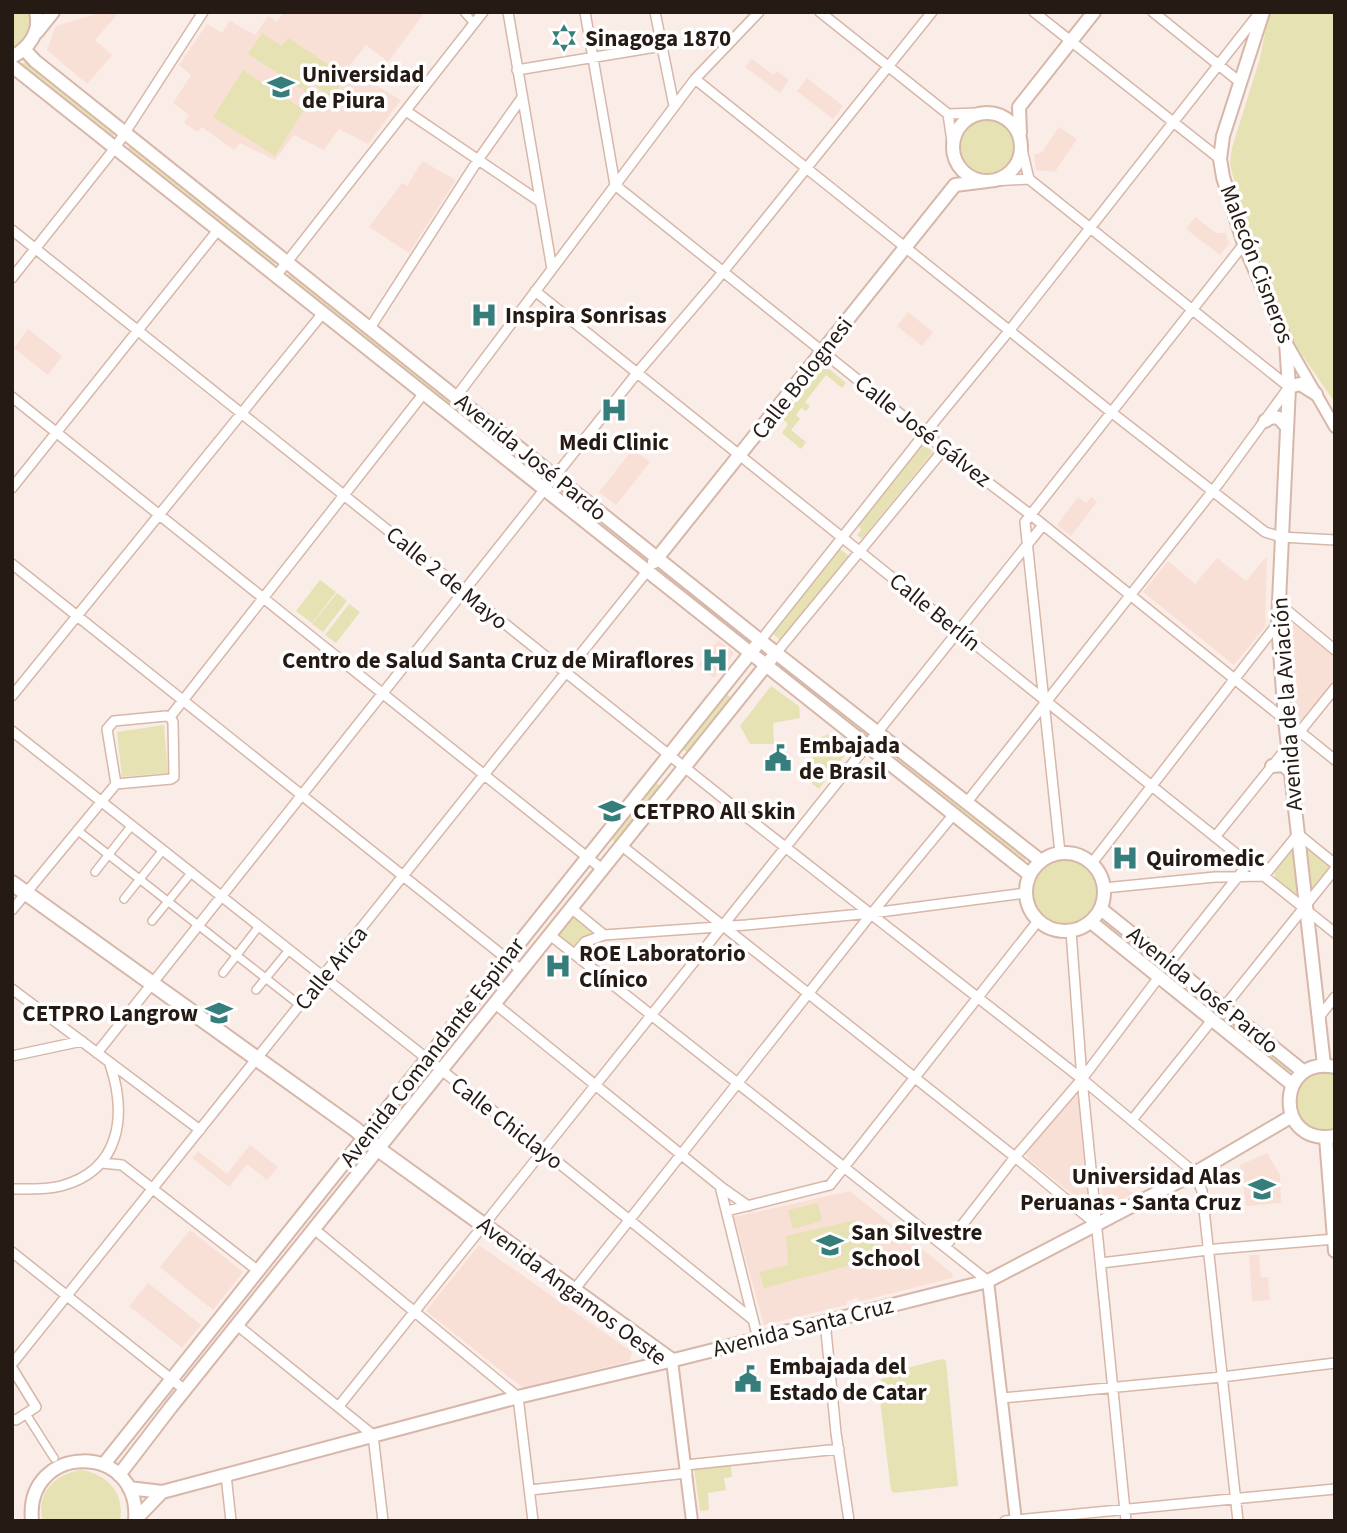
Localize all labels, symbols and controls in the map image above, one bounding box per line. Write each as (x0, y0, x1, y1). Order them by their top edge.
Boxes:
place label: Sinagoga 1870 (585, 22, 731, 55)
synagogue icon: Sinagoga 1870 (549, 23, 579, 53)
place label: Universidad de Piura (302, 58, 425, 117)
school or university icon: Universidad de Piura (266, 72, 296, 102)
street label: Malecón Cisneros (1212, 180, 1302, 348)
place label: Inspira Sonrisas (505, 299, 667, 332)
hospital icon: Inspira Sonrisas (469, 300, 499, 330)
street label: Calle Bolognesi (744, 310, 860, 446)
street label: Calle José Gálvez (848, 367, 998, 495)
street label: Avenida José Pardo (448, 385, 614, 529)
hospital icon: Medi Clinic (599, 395, 629, 425)
place label: Medi Clinic (559, 426, 669, 459)
street label: Calle 2 de Mayo (379, 518, 515, 638)
street label: Calle Berlín (882, 565, 988, 659)
street label: Avenida de la Aviación (1263, 596, 1311, 812)
place label: Centro de Salud Santa Cruz de Miraflores (282, 644, 694, 677)
hospital icon: Centro de Salud Santa Cruz de Miraflores (700, 645, 730, 675)
place label: Embajada de Brasil (799, 729, 900, 788)
public building icon: Embajada de Brasil (763, 743, 793, 773)
place label: CETPRO All Skin (633, 795, 796, 828)
school or university icon: CETPRO All Skin (597, 796, 627, 826)
place label: Quiromedic (1146, 842, 1265, 875)
hospital icon: Quiromedic (1110, 843, 1140, 873)
street label: Avenida José Pardo (1120, 918, 1286, 1062)
street label: Calle Arica (287, 919, 375, 1017)
street label: Avenida Comandante Espinar (332, 929, 533, 1174)
place label: ROE Laboratorio Clínico (579, 937, 746, 996)
hospital icon: ROE Laboratorio Clínico (543, 951, 573, 981)
place label: CETPRO Langrow (22, 997, 198, 1030)
school or university icon: CETPRO Langrow (204, 998, 234, 1028)
street label: Calle Chiclayo (444, 1068, 570, 1178)
place label: Universidad Alas Peruanas - Santa Cruz (1020, 1160, 1241, 1219)
school or university icon: Universidad Alas Peruanas - Santa Cruz (1247, 1174, 1277, 1204)
street label: Avenida Angamos Oeste (470, 1209, 674, 1373)
place label: San Silvestre School (851, 1216, 983, 1275)
school or university icon: San Silvestre School (815, 1230, 845, 1260)
street label: Avenida Santa Cruz (709, 1289, 897, 1365)
place label: Embajada del Estado de Catar (769, 1350, 928, 1409)
public building icon: Embajada del Estado de Catar (733, 1364, 763, 1394)

